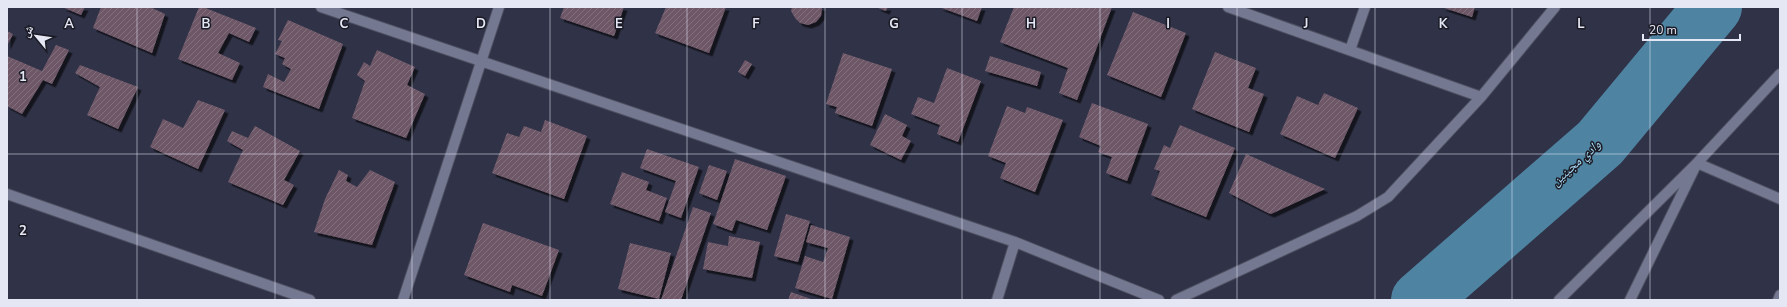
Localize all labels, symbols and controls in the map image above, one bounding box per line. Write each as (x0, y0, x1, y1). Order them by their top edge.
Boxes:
text: A (64, 15, 74, 33)
text: B (202, 15, 211, 33)
text: C (340, 15, 349, 33)
text: D (476, 15, 486, 33)
text: E (615, 15, 623, 33)
text: F (752, 15, 760, 33)
text: G (889, 15, 899, 33)
text: H (1026, 15, 1036, 33)
text: I (1166, 15, 1170, 33)
text: J (1303, 15, 1308, 33)
text: K (1439, 15, 1448, 33)
text: L (1577, 15, 1585, 33)
north arrow (16, 16, 56, 56)
scale bar (1643, 16, 1740, 42)
text: ش (18, 22, 37, 40)
text: 20 m (1649, 22, 1677, 38)
text: 1 (19, 68, 27, 86)
water label: وادي مجينين (1547, 136, 1606, 191)
text: 2 (19, 222, 27, 240)

